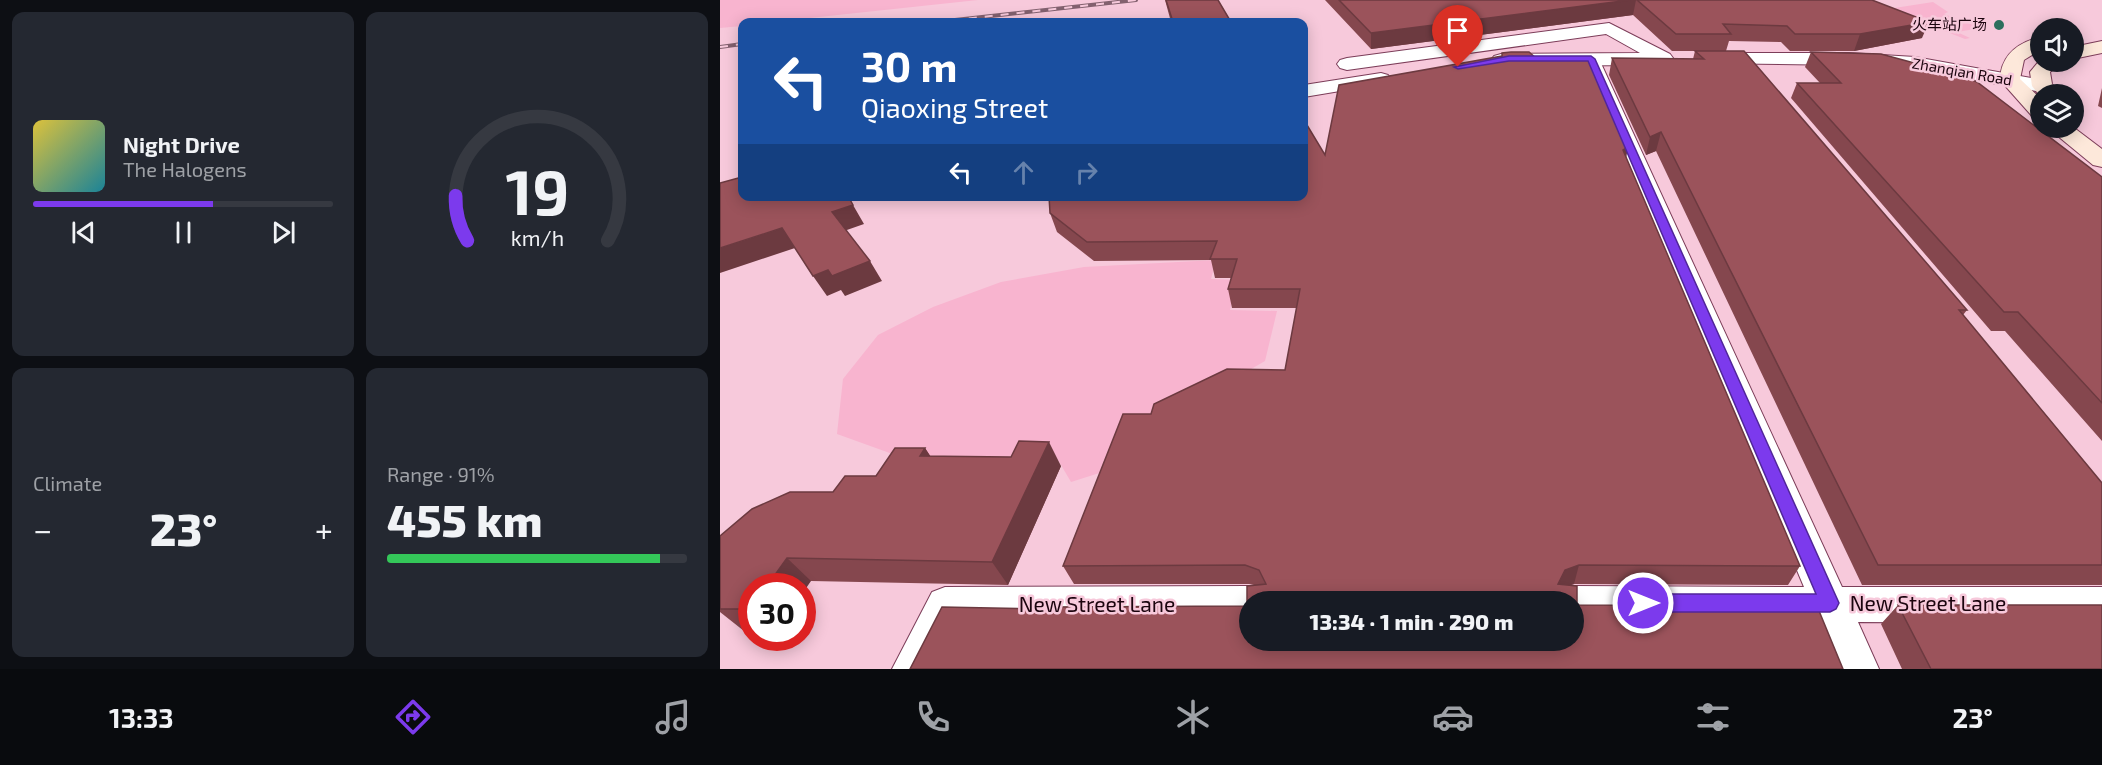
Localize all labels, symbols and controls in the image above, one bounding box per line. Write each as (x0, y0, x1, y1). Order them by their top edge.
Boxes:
pin (1432, 5, 1483, 67)
icon: arrive (1441, 14, 1474, 47)
place label: 火车站广场 (1912, 15, 1987, 33)
marker: 火车站广场 (1992, 18, 2006, 32)
map controls (2030, 18, 2084, 138)
button: sound (2030, 18, 2084, 72)
text: 30 m (861, 40, 957, 90)
icon: left (762, 42, 840, 120)
street label: Zhanqian Road (1911, 53, 2014, 89)
button: layers (2030, 84, 2084, 138)
text: Qiaoxing Street (861, 91, 1048, 123)
text: Night Drive (123, 131, 240, 157)
text: 19 (505, 153, 569, 228)
icon: left (944, 156, 977, 189)
icon: ahead (1007, 156, 1040, 189)
icon: right (1070, 156, 1103, 189)
text: The Halogens (123, 157, 247, 181)
icon: previous (67, 216, 100, 249)
icon: pause (167, 216, 200, 249)
icon: next (267, 216, 300, 249)
text: km/h (510, 226, 564, 251)
text: Range · 91% (387, 462, 495, 486)
text: Climate (33, 471, 102, 495)
text: 455 km (387, 492, 542, 546)
text: 23° (150, 501, 217, 555)
text: − (33, 509, 52, 549)
text: + (315, 509, 333, 549)
position arrow (1611, 571, 1675, 635)
speed limit sign: 30 (738, 573, 816, 651)
street label: New Street Lane (1850, 590, 2006, 615)
street label: New Street Lane (1019, 591, 1175, 616)
text: 13:34 · 1 min · 290 m (1310, 608, 1513, 634)
icon: directions (392, 696, 434, 738)
icon: music (652, 696, 694, 738)
icon: phone (912, 696, 954, 738)
icon: climate (1172, 696, 1214, 738)
icon: car (1432, 696, 1474, 738)
icon: filters (1692, 696, 1734, 738)
text: 13:33 (109, 701, 174, 733)
text: 23° (1953, 701, 1993, 733)

